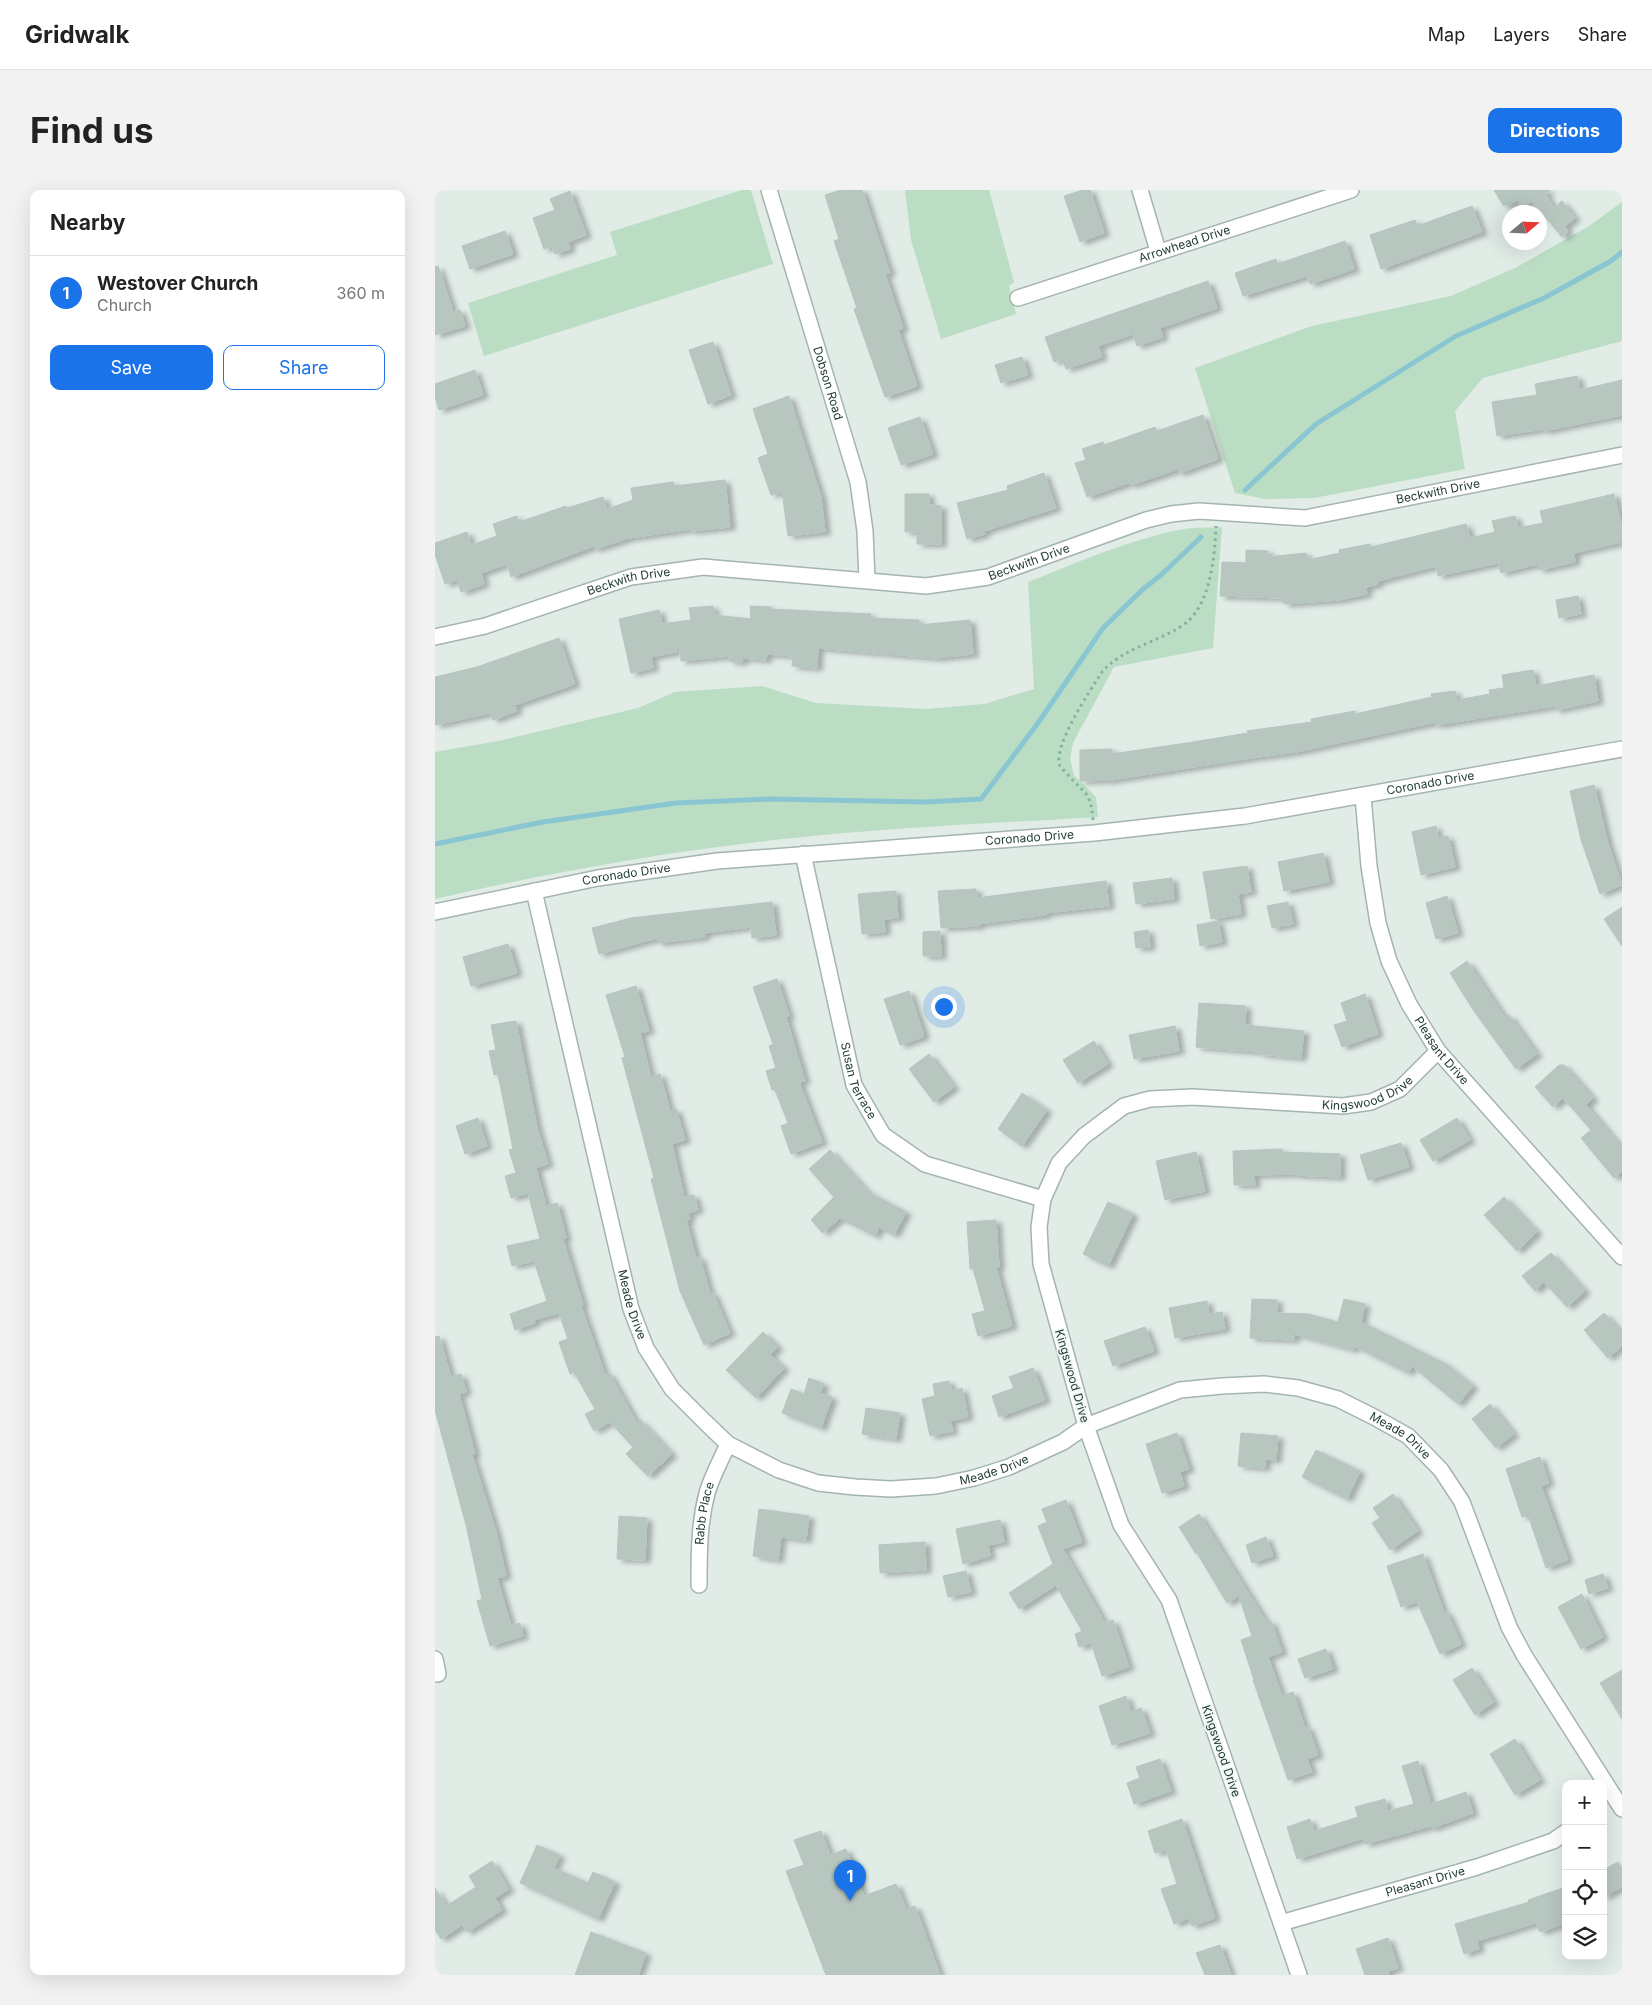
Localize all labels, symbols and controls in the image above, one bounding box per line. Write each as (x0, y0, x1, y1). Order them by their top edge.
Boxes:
text: Gridwalk (25, 20, 129, 49)
text: Map (1428, 24, 1465, 45)
text: Layers (1493, 24, 1550, 45)
text: Share (1578, 24, 1627, 45)
button: Directions (1488, 108, 1622, 153)
text: Find us (30, 109, 154, 151)
north arrow (1502, 205, 1547, 250)
text: Nearby (50, 210, 125, 235)
street label: Arrowhead Drive (1136, 222, 1232, 265)
text: Westover Church (97, 272, 258, 295)
text: 1 (63, 283, 69, 303)
text: 360 m (337, 283, 385, 303)
text: Church (97, 295, 152, 315)
street label: Dobson Road (810, 344, 847, 422)
button: Save (50, 345, 213, 390)
button: Share (223, 345, 385, 390)
street label: Beckwith Drive (1395, 475, 1481, 507)
street label: Beckwith Drive (986, 540, 1072, 583)
street label: Beckwith Drive (585, 564, 671, 598)
street label: Coronado Drive (1385, 767, 1475, 798)
street label: Coronado Drive (984, 827, 1074, 848)
street label: Coronado Drive (581, 860, 671, 888)
your location (931, 994, 957, 1020)
street label: Pleasant Drive (1412, 1014, 1472, 1088)
street label: Susan Terrace (838, 1041, 880, 1122)
street label: Kingswood Drive (1322, 1072, 1416, 1113)
street label: Meade Drive (615, 1268, 650, 1341)
street label: Kingswood Drive (1052, 1327, 1093, 1424)
street label: Meade Drive (1367, 1408, 1434, 1462)
street label: Meade Drive (958, 1451, 1031, 1488)
street label: Rabb Place (692, 1480, 717, 1545)
street label: Kingswood Drive (1199, 1703, 1244, 1799)
map controls (1562, 1780, 1607, 1960)
button: + (1562, 1780, 1607, 1825)
button: − (1562, 1825, 1607, 1870)
pin: 1 (834, 1860, 866, 1901)
street label: Pleasant Drive (1384, 1863, 1466, 1900)
button: locate (1562, 1870, 1607, 1915)
button: layers (1562, 1915, 1607, 1960)

